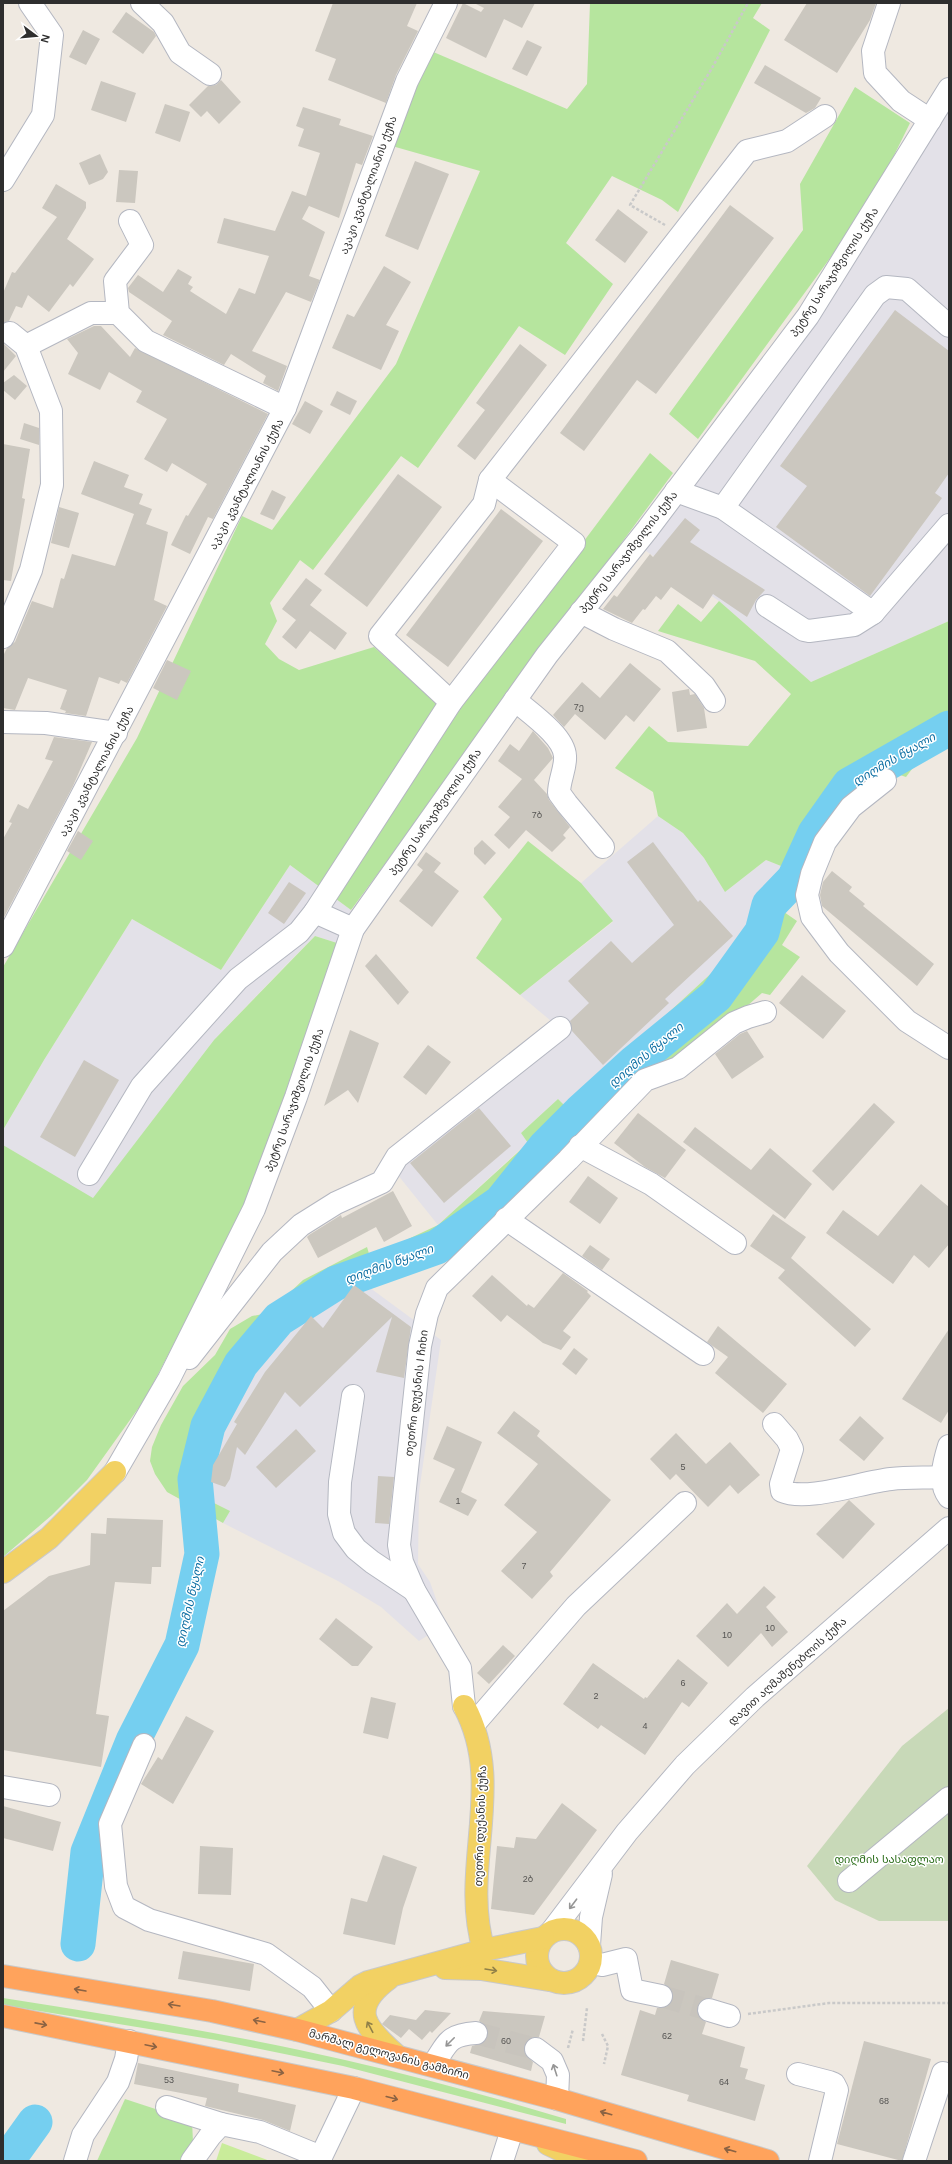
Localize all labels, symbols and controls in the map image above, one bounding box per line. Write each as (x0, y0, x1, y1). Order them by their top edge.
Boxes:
north arrow (16, 16, 56, 56)
text: N (39, 33, 52, 44)
street label: აკაკი კვანტალიანის ქუჩა (337, 114, 400, 256)
street label: პეტრე სარაჯიშვილის ქუჩა (788, 205, 881, 339)
street label: აკაკი კვანტალიანის ქუჩა (206, 417, 286, 552)
street label: პეტრე სარაჯიშვილის ქუჩა (577, 489, 680, 616)
house number: 7ე (574, 702, 584, 712)
street label: აკაკი კვანტალიანის ქუჩა (56, 704, 136, 839)
water label: დიღმის წყალი (850, 729, 939, 788)
street label: პეტრე სარაჯიშვილის ქუჩა (387, 746, 484, 878)
house number: 7ბ (532, 810, 542, 820)
water label: დიღმის წყალი (606, 1019, 687, 1090)
street label: პეტრე სარაჯიშვილის ქუჩა (262, 1027, 327, 1174)
water label: დიღმის წყალი (343, 1241, 436, 1286)
street label: თეთრი დუქანის I ჩიხი (402, 1329, 431, 1457)
house number: 5 (680, 1462, 686, 1472)
house number: 1 (455, 1496, 461, 1506)
water label: დიღმის წყალი (173, 1554, 208, 1649)
house number: 7 (521, 1561, 527, 1571)
street label: დავით აღმაშენებლის ქუჩა (726, 1615, 849, 1728)
house number: 10 (765, 1623, 775, 1633)
house number: 10 (722, 1630, 732, 1640)
house number: 6 (680, 1678, 686, 1688)
house number: 2 (593, 1691, 599, 1701)
house number: 4 (642, 1721, 648, 1731)
street label: თეთრი დუქანის ქუჩა (472, 1765, 489, 1887)
park label: დიღმის სასაფლაო (834, 1853, 944, 1866)
house number: 2ბ (523, 1874, 533, 1884)
one-way arrow (569, 1898, 577, 1909)
one-way arrow (484, 1966, 497, 1974)
one-way arrow (74, 1985, 87, 1993)
one-way arrow (168, 2001, 181, 2009)
one-way arrow (253, 2017, 266, 2025)
one-way arrow (34, 2020, 47, 2028)
one-way arrow (365, 2022, 373, 2034)
street label: მარშალ გელოვანის გამზირი (307, 2027, 470, 2082)
house number: 62 (662, 2031, 672, 2041)
house number: 60 (501, 2036, 511, 2046)
one-way arrow (445, 2037, 455, 2047)
one-way arrow (144, 2042, 157, 2050)
one-way arrow (551, 2063, 558, 2076)
one-way arrow (271, 2069, 284, 2077)
house number: 53 (164, 2075, 174, 2085)
house number: 64 (719, 2077, 729, 2087)
one-way arrow (385, 2095, 398, 2103)
house number: 68 (879, 2096, 889, 2106)
one-way arrow (599, 2109, 612, 2116)
one-way arrow (724, 2146, 737, 2153)

